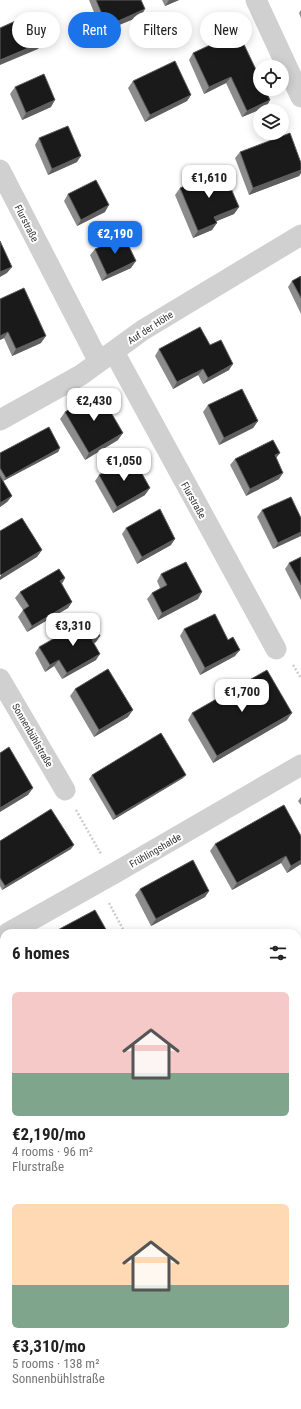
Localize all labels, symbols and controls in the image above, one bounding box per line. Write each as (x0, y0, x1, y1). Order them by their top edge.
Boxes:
chip: Buy (12, 12, 60, 48)
chip: Rent (68, 12, 121, 48)
chip: Filters (129, 12, 192, 48)
chip: New (200, 12, 252, 48)
map controls (253, 60, 289, 140)
button: locate (253, 60, 289, 96)
button: layers (253, 104, 289, 140)
pin: €1,610 (176, 165, 242, 199)
text: €1,610 (191, 170, 227, 185)
street label: Flurstraße (13, 203, 41, 244)
pin: €2,190 (82, 221, 148, 255)
text: €2,190 (97, 226, 133, 241)
street label: Auf der Höhe (126, 309, 175, 346)
pin: €2,430 (61, 388, 127, 422)
text: €2,430 (76, 393, 112, 408)
pin: €1,050 (91, 448, 157, 482)
text: €1,050 (106, 453, 142, 468)
street label: Flurstraße (179, 480, 208, 521)
pin: €3,310 (40, 613, 106, 647)
text: €3,310 (55, 618, 91, 633)
pin: €1,700 (209, 679, 275, 713)
text: €1,700 (224, 684, 260, 699)
street label: Sonnenbühlstraße (10, 702, 55, 769)
street label: Frühlingshalde (127, 831, 183, 870)
icon: filters (267, 942, 289, 964)
text: 6 homes (12, 943, 70, 963)
icon: home (115, 1018, 187, 1090)
text: €2,190/mo (12, 1124, 86, 1144)
text: 4 rooms · 96 m² (12, 1144, 93, 1159)
text: Flurstraße (12, 1159, 64, 1174)
icon: home (115, 1230, 187, 1302)
text: €3,310/mo (12, 1336, 86, 1356)
text: 5 rooms · 138 m² (12, 1356, 99, 1371)
text: Sonnenbühlstraße (12, 1371, 105, 1386)

